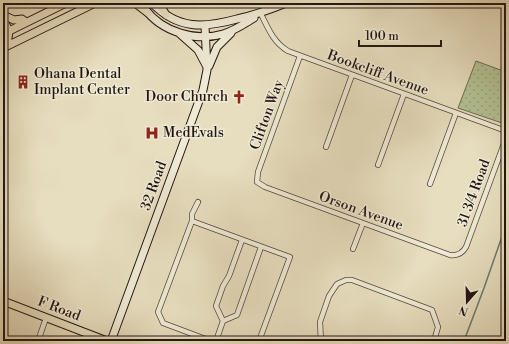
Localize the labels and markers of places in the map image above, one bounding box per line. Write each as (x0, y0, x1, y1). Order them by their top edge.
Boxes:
place label: Ohana Dental Implant Center (34, 65, 130, 99)
building icon: Ohana Dental Implant Center (15, 74, 31, 90)
place label: Door Church (145, 88, 229, 106)
church icon: Door Church (231, 89, 247, 105)
place label: MedEvals (163, 124, 224, 142)
hospital icon: MedEvals (144, 125, 160, 141)

